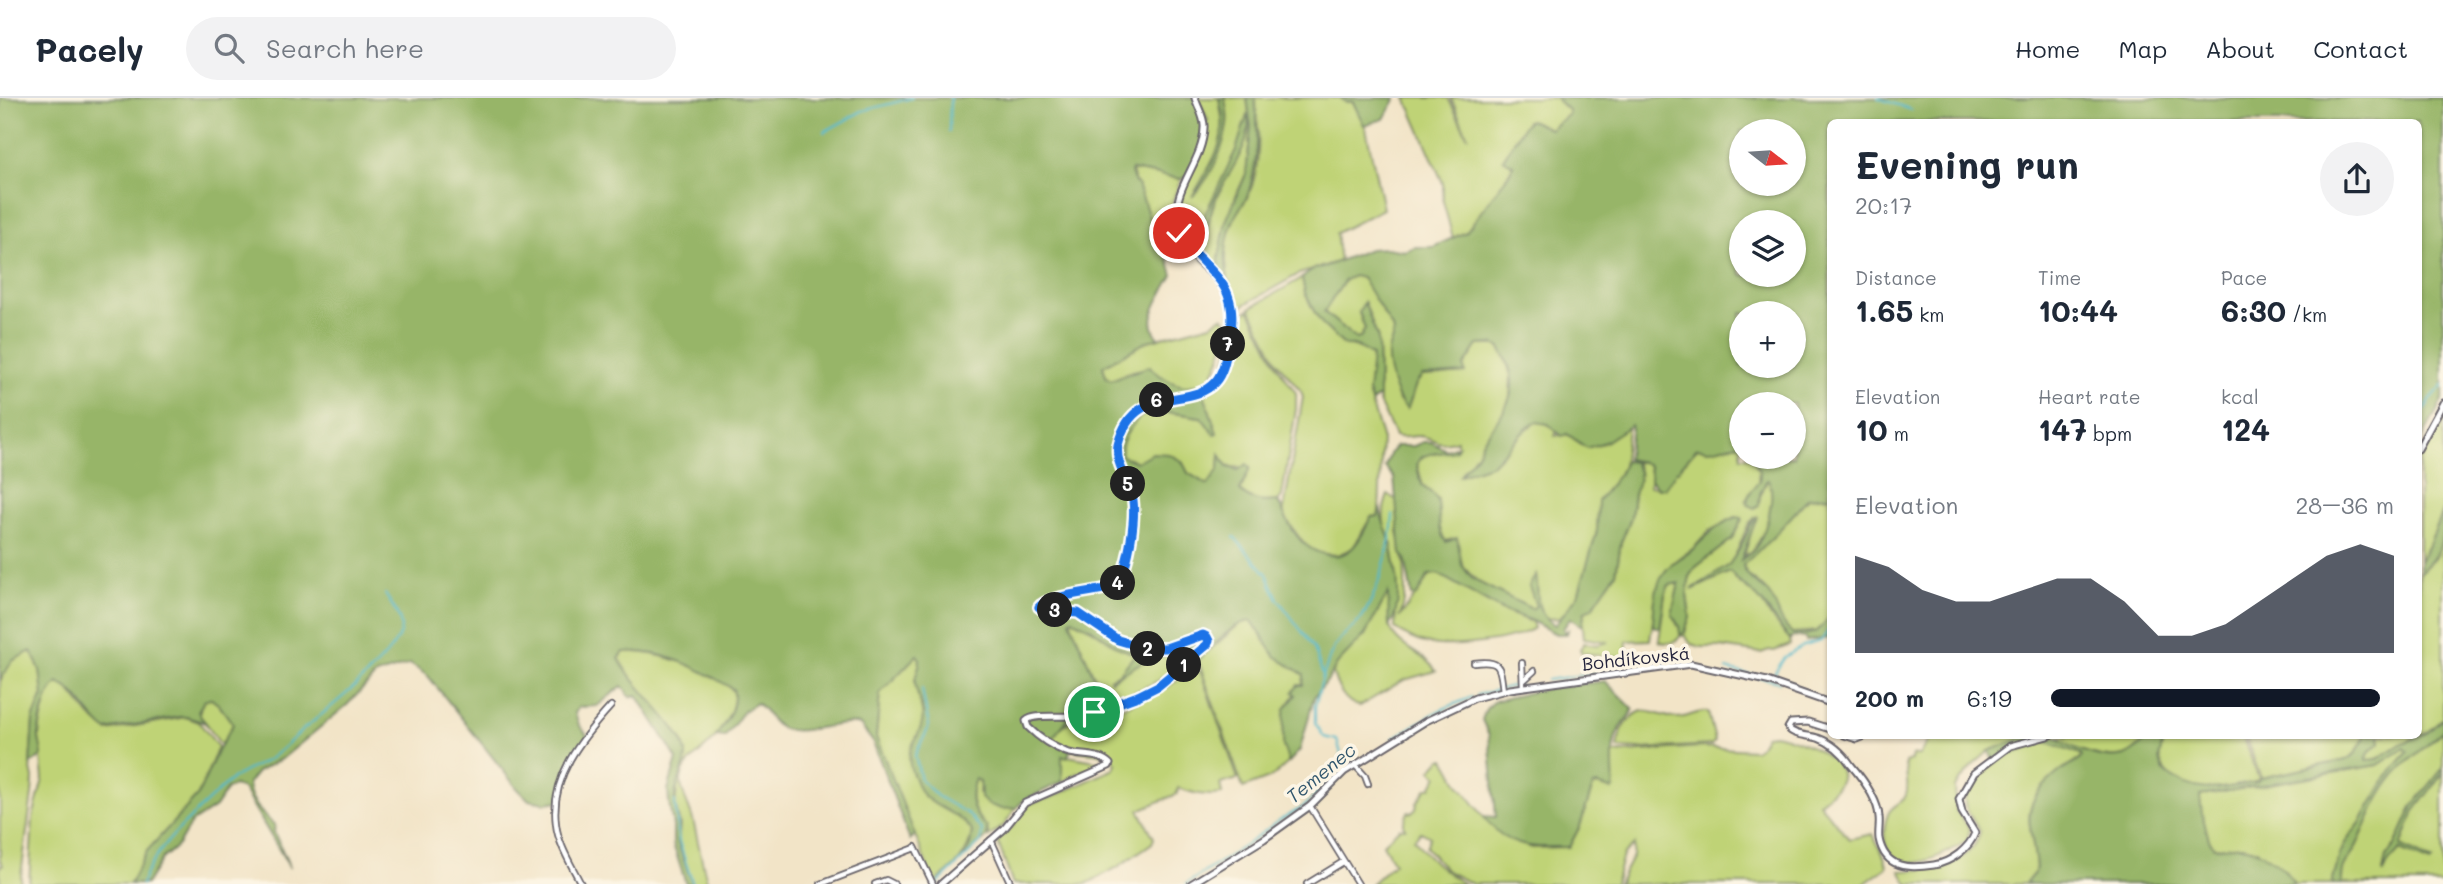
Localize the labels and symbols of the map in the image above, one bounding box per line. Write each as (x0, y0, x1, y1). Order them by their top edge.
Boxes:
north arrow (1729, 119, 1806, 196)
pin (1149, 203, 1209, 263)
pin: 7 (1210, 327, 1246, 362)
pin: 6 (1140, 382, 1174, 418)
pin: 5 (1110, 466, 1146, 502)
pin: 4 (1100, 566, 1136, 601)
pin: 3 (1038, 592, 1072, 628)
pin: 2 (1130, 632, 1166, 666)
street label: Bohdíkovská (1581, 640, 1691, 676)
pin: 1 (1166, 648, 1202, 682)
pin (1064, 682, 1124, 742)
water label: Temenec (1281, 737, 1361, 808)

